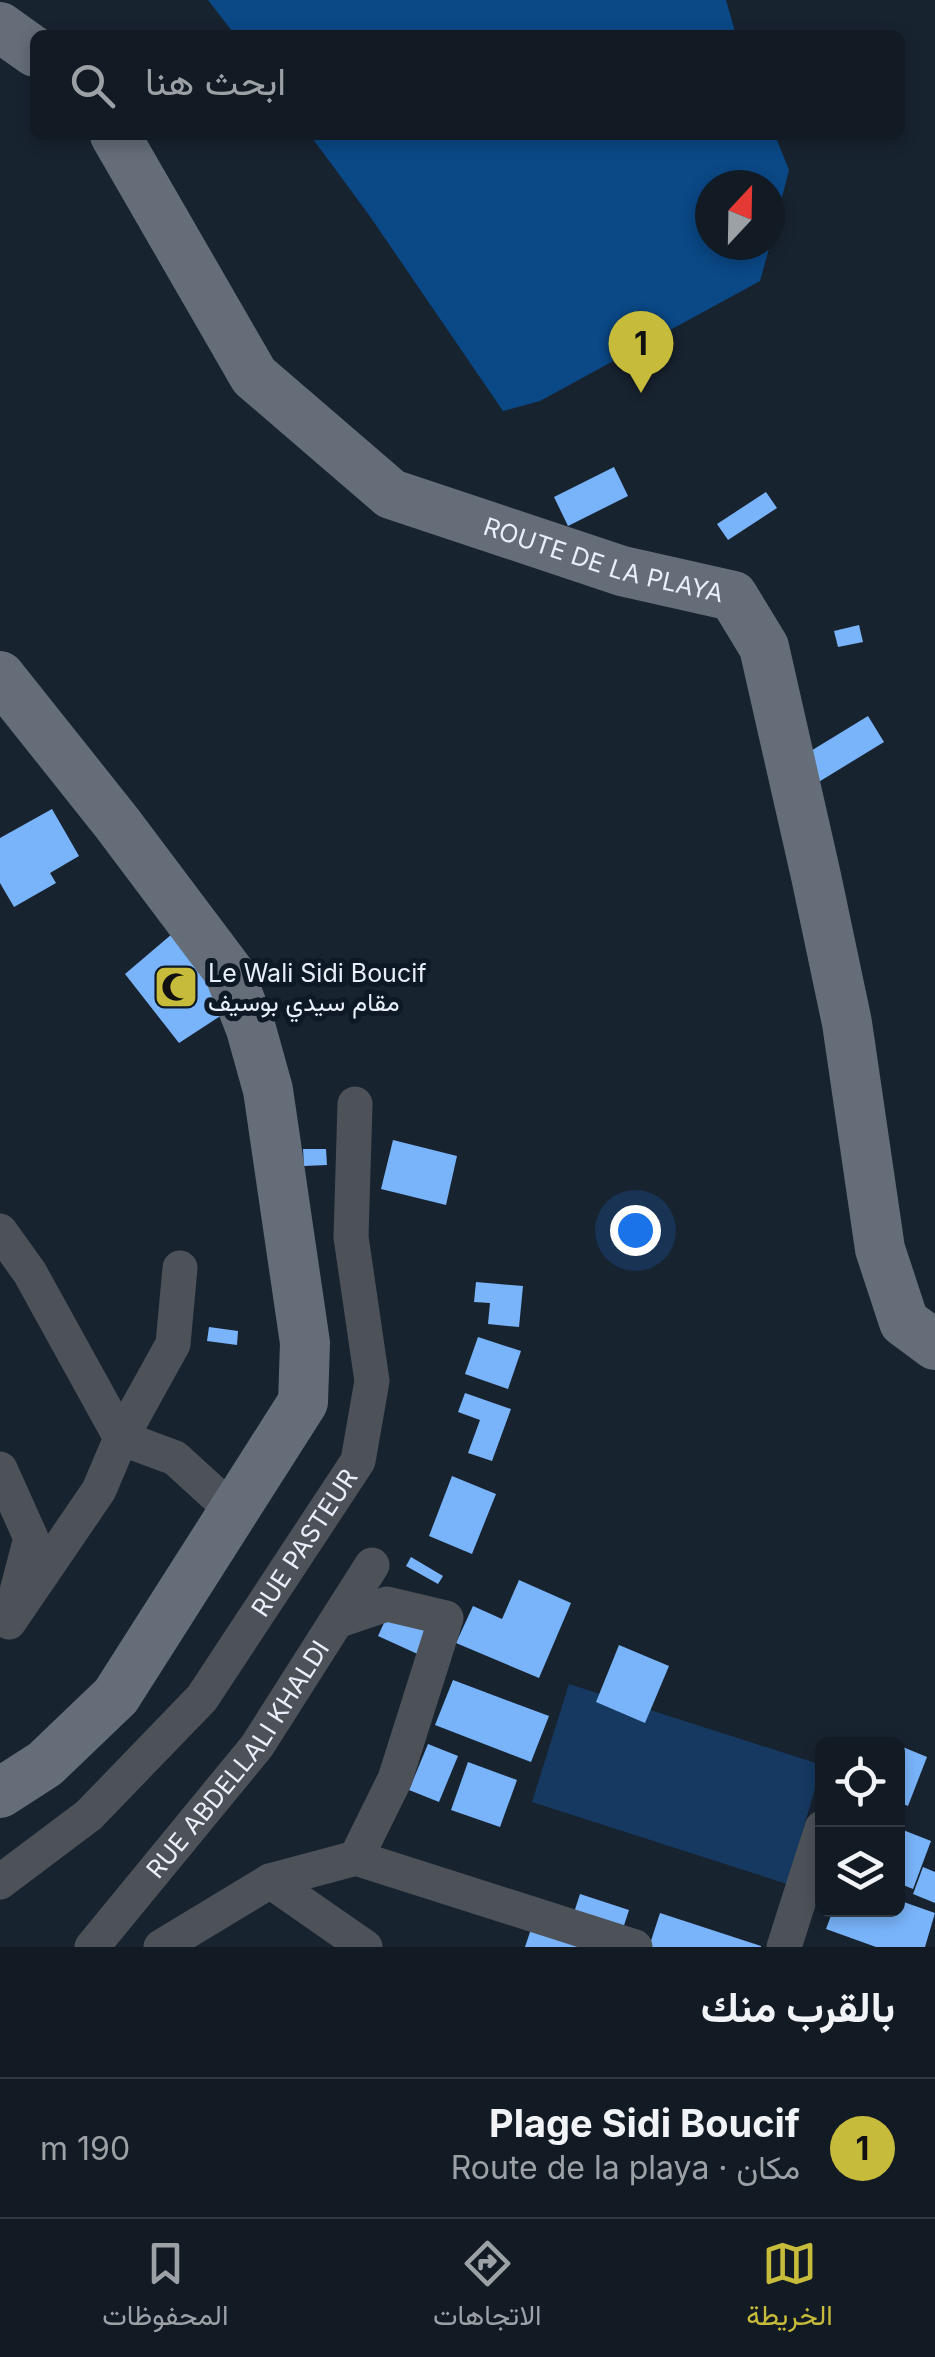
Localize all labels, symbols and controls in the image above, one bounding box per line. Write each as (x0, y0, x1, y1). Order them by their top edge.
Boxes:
search box (30, 30, 905, 140)
icon: search (65, 58, 120, 113)
text: ابحث هنا (145, 58, 286, 104)
north arrow (695, 170, 785, 260)
pin: 1 (608, 310, 674, 393)
street label: ROUTE DE LA PLAYA (480, 511, 726, 608)
place label: Le Wali Sidi Boucif مقام سيدي بوسيف (208, 958, 427, 1023)
mosque icon: Le Wali Sidi Boucif مقام سيدي بوسيف (153, 964, 199, 1010)
your location (610, 1205, 661, 1256)
street label: RUE PASTEUR (245, 1463, 364, 1622)
street label: RUE ABDELLALI KHALDI (140, 1635, 335, 1884)
map controls (815, 1737, 905, 1917)
button: locate (815, 1737, 905, 1827)
button: layers (815, 1827, 905, 1917)
text: بالقرب منك (701, 1981, 895, 2032)
text: Plage Sidi Boucif (489, 2100, 800, 2146)
text: 190 m (40, 2129, 130, 2168)
text: 1 (856, 2129, 869, 2168)
text: مكان · Route de la playa (451, 2148, 800, 2187)
tab: المحفوظات (102, 2236, 228, 2340)
tab: الاتجاهات (433, 2236, 542, 2340)
tab: الخريطة (746, 2236, 833, 2340)

